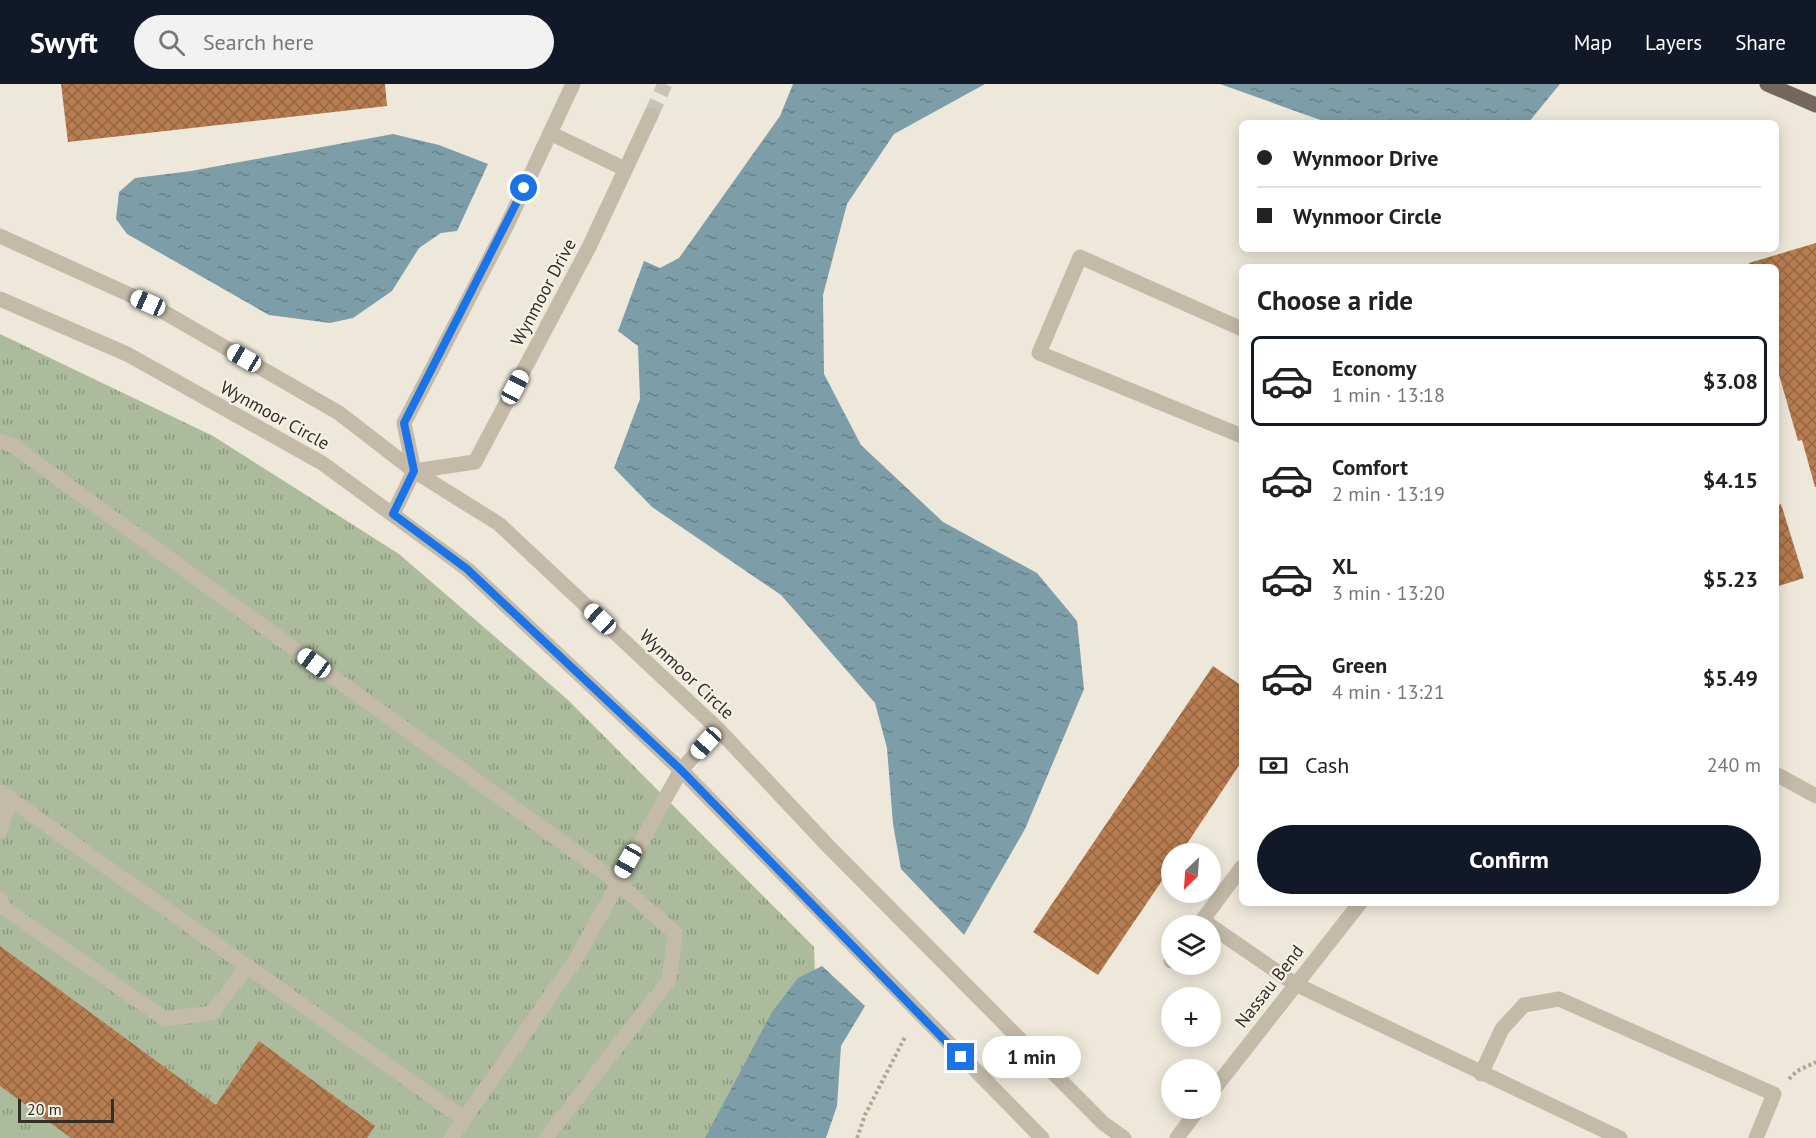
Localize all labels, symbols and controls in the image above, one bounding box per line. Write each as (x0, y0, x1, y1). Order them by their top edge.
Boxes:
search box (134, 15, 554, 69)
text: Swyft (30, 24, 98, 61)
icon: search (155, 26, 188, 59)
text: Search here (203, 28, 314, 56)
text: Map (1574, 29, 1612, 56)
text: Layers (1645, 29, 1702, 56)
text: Share (1735, 29, 1786, 56)
text: Wynmoor Drive (1293, 144, 1438, 172)
route start (510, 174, 537, 201)
text: Wynmoor Circle (1293, 202, 1442, 230)
street label: Wynmoor Drive (505, 234, 581, 350)
text: Choose a ride (1257, 283, 1413, 317)
car (128, 287, 168, 319)
car (224, 341, 264, 375)
icon: car (1260, 354, 1314, 408)
text: Economy (1332, 354, 1416, 382)
car (499, 367, 531, 407)
text: $3.08 (1703, 367, 1758, 395)
street label: Wynmoor Circle (216, 376, 334, 454)
text: 1 min · 13:18 (1332, 382, 1445, 408)
icon: car (1260, 453, 1314, 507)
text: Comfort (1332, 453, 1408, 481)
text: $4.15 (1703, 466, 1758, 494)
text: 2 min · 13:19 (1332, 481, 1445, 507)
icon: car (1260, 552, 1314, 606)
text: XL (1332, 552, 1357, 580)
text: $5.23 (1703, 565, 1758, 593)
text: 3 min · 13:20 (1332, 580, 1445, 606)
car (581, 600, 619, 638)
street label: Wynmoor Circle (635, 624, 739, 724)
car (294, 645, 334, 681)
icon: car (1260, 651, 1314, 705)
text: Green (1332, 651, 1387, 679)
text: $5.49 (1703, 664, 1758, 692)
text: 4 min · 13:21 (1332, 679, 1445, 705)
car (687, 724, 725, 762)
icon: cash (1257, 749, 1290, 782)
text: Cash (1305, 751, 1349, 779)
text: 240 m (1707, 752, 1761, 778)
button: Confirm (1257, 825, 1761, 894)
car (611, 841, 645, 881)
north arrow (1161, 843, 1221, 903)
map controls (1161, 843, 1221, 1119)
button: layers (1161, 915, 1221, 975)
street label: Nassau Bend (1230, 940, 1308, 1032)
button: + (1161, 987, 1221, 1047)
callout: 1 min (982, 1036, 1081, 1078)
route end (947, 1043, 974, 1070)
text: 1 min (1007, 1044, 1056, 1070)
button: − (1161, 1059, 1221, 1119)
scale bar (18, 1096, 114, 1124)
text: 20 m (27, 1099, 62, 1119)

